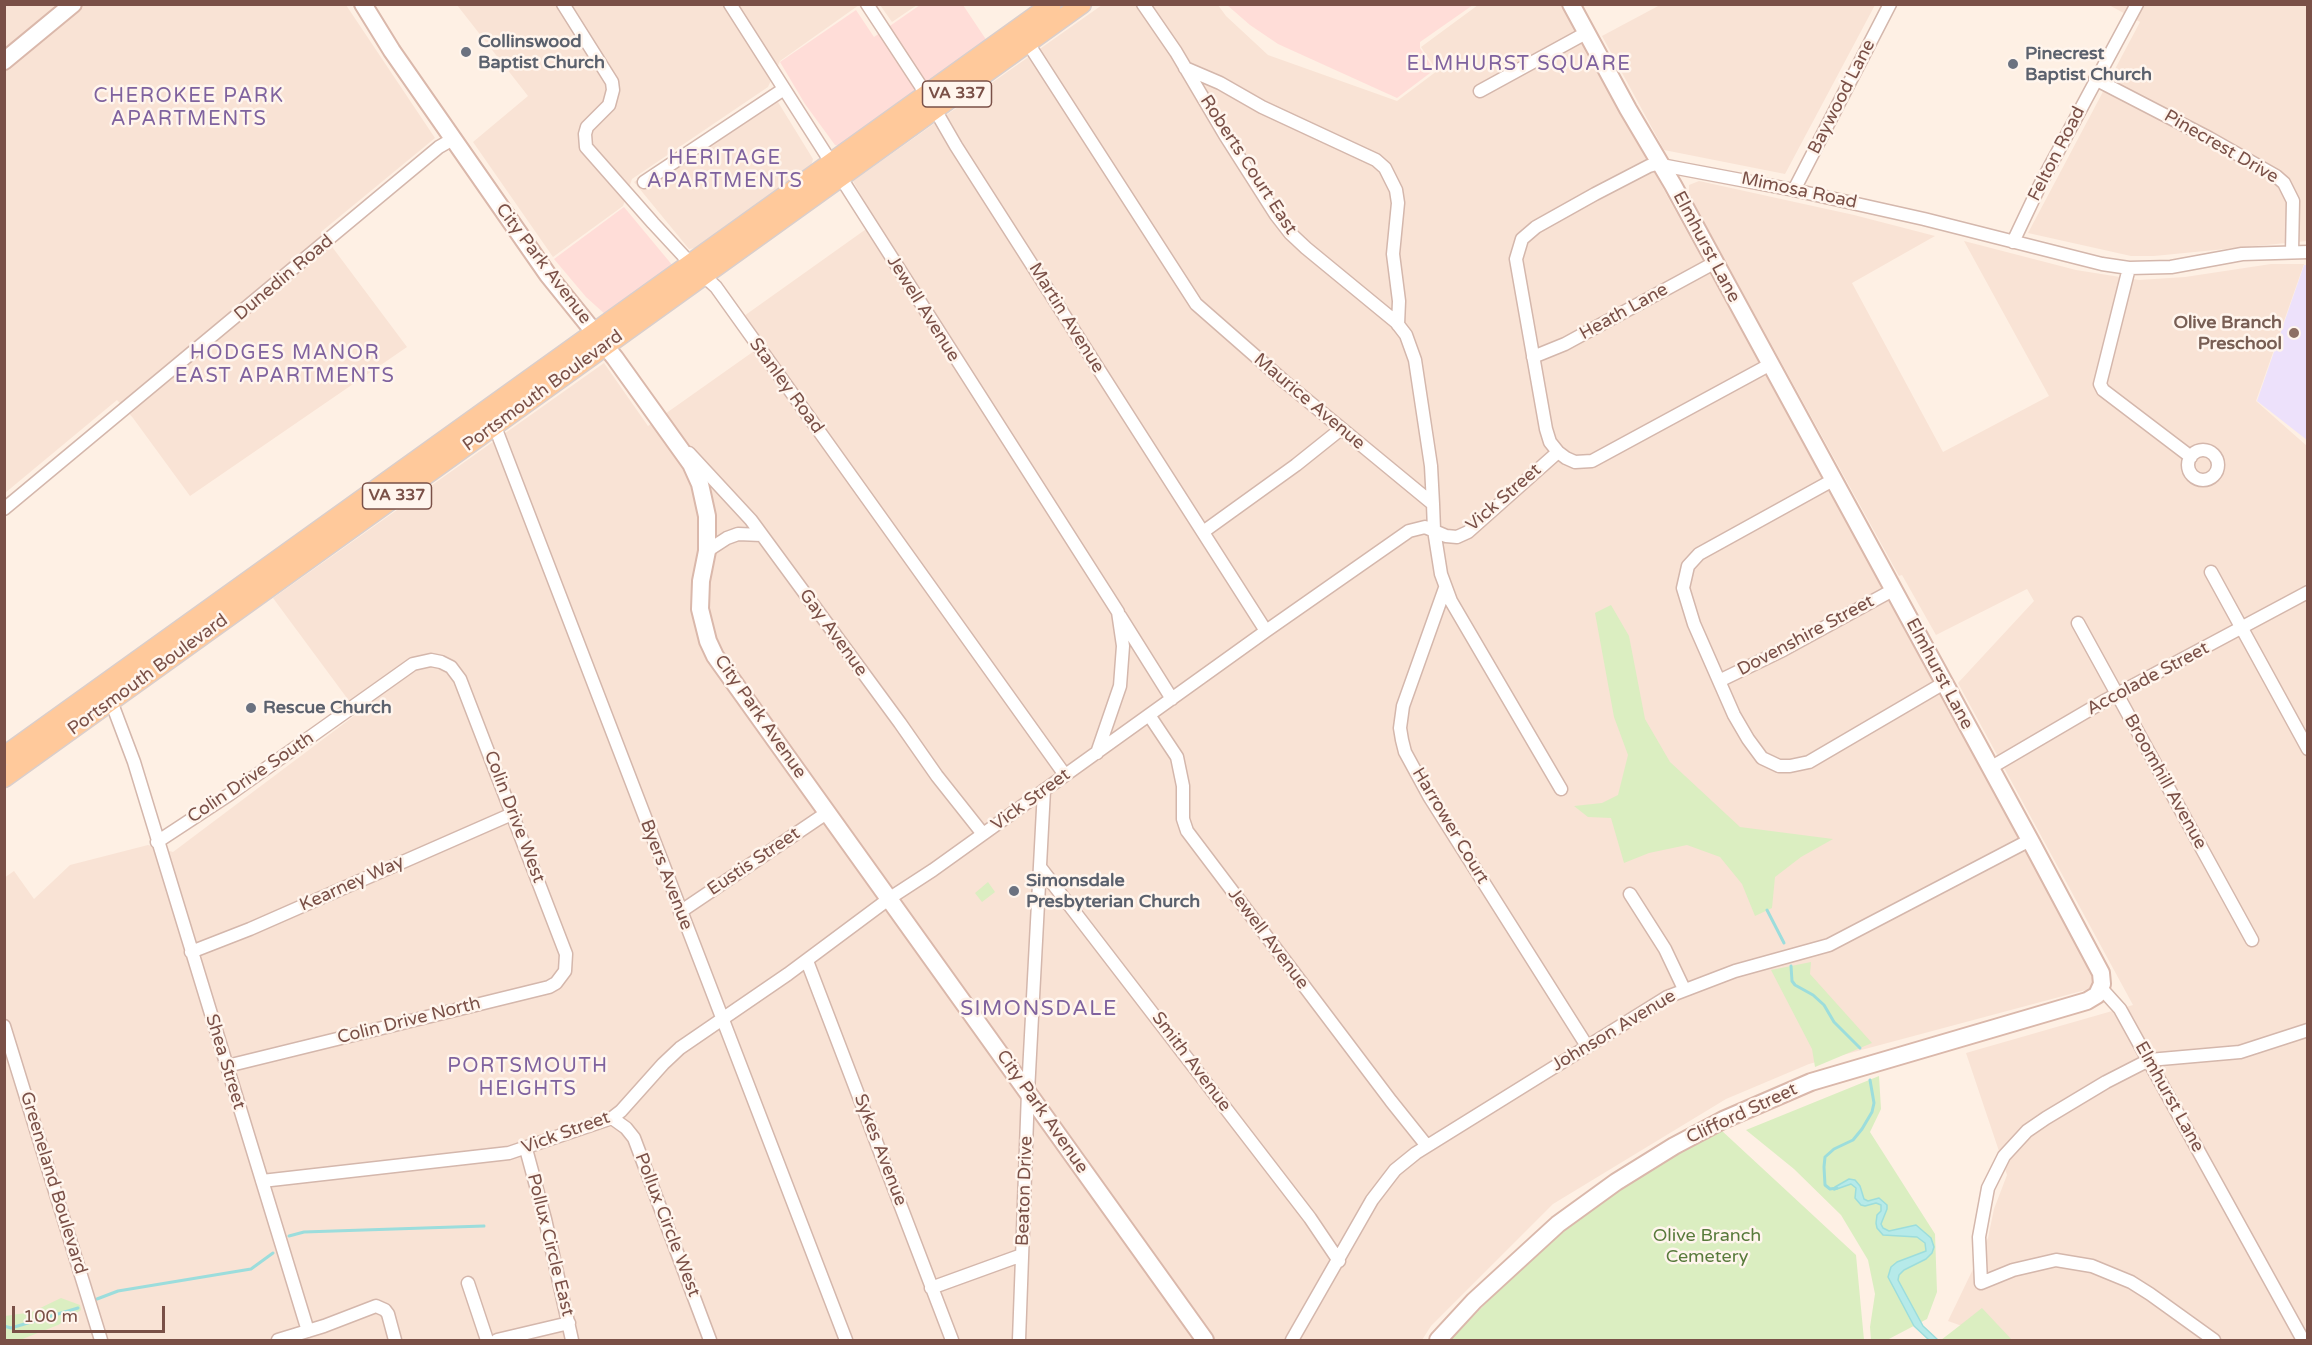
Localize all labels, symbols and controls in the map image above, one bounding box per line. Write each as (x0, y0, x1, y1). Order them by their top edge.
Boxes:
place label: Collinswood Baptist Church (478, 31, 605, 74)
street label: Baywood Lane (1804, 36, 1880, 158)
place label: Pinecrest Baptist Church (2025, 43, 2152, 86)
marker: Collinswood Baptist Church (459, 45, 473, 59)
district label: ELMHURST SQUARE (1407, 53, 1631, 77)
marker: Pinecrest Baptist Church (2006, 57, 2020, 71)
road number: VA 337 (922, 81, 992, 107)
district label: CHEROKEE PARK APARTMENTS (94, 85, 284, 132)
street label: Roberts Court East (1195, 91, 1301, 239)
street label: Felton Road (2024, 103, 2090, 205)
street label: Pinecrest Drive (2160, 106, 2282, 188)
district label: HERITAGE APARTMENTS (647, 147, 803, 194)
street label: Mimosa Road (1739, 168, 1859, 214)
street label: Elmhurst Lane (1668, 188, 1744, 306)
street label: City Park Avenue (491, 199, 595, 329)
street label: Dunedin Road (230, 230, 338, 326)
street label: Jewell Avenue (882, 252, 964, 366)
street label: Martin Avenue (1024, 259, 1108, 377)
street label: Heath Lane (1576, 279, 1672, 345)
place label: Olive Branch Preschool (2173, 312, 2282, 354)
street label: Portsmouth Boulevard (459, 326, 627, 456)
marker: Olive Branch Preschool (2287, 326, 2301, 340)
street label: Stanley Road (744, 334, 828, 438)
district label: HODGES MANOR EAST APARTMENTS (175, 342, 395, 389)
street label: Maurice Avenue (1249, 349, 1369, 455)
street label: Vick Street (1462, 460, 1546, 536)
road number: VA 337 (362, 483, 432, 509)
street label: Gay Avenue (794, 585, 872, 681)
street label: Dovenshire Street (1734, 591, 1878, 681)
street label: Portsmouth Boulevard (64, 610, 232, 740)
street label: Elmhurst Lane (1901, 615, 1977, 733)
street label: Accolade Street (2083, 638, 2213, 720)
street label: City Park Avenue (709, 651, 811, 783)
place label: Rescue Church (263, 697, 392, 719)
marker: Rescue Church (244, 701, 258, 715)
street label: Broomhill Avenue (2119, 711, 2211, 853)
street label: Colin Drive South (184, 728, 318, 828)
street label: Colin Drive West (479, 748, 549, 886)
street label: Vick Street (987, 764, 1075, 836)
street label: Harrower Court (1407, 764, 1493, 888)
street label: Byers Avenue (635, 817, 697, 933)
street label: Eustis Street (704, 823, 804, 901)
street label: Kearney Way (297, 851, 407, 917)
place label: Simonsdale Presbyterian Church (1026, 870, 1200, 912)
marker: Simonsdale Presbyterian Church (1007, 884, 1021, 898)
street label: Jewell Avenue (1223, 884, 1313, 994)
street label: Johnson Avenue (1548, 985, 1680, 1077)
street label: Colin Drive North (335, 993, 483, 1049)
district label: SIMONSDALE (960, 996, 1118, 1022)
street label: Smith Avenue (1147, 1008, 1235, 1116)
street label: Shea Street (200, 1012, 250, 1112)
street label: Elmhurst Lane (2130, 1038, 2208, 1156)
street label: City Park Avenue (991, 1046, 1093, 1178)
district label: PORTSMOUTH HEIGHTS (447, 1055, 609, 1102)
street label: Clifford Street (1683, 1079, 1801, 1149)
street label: Greeneland Boulevard (15, 1089, 91, 1277)
street label: Sykes Avenue (849, 1091, 911, 1209)
street label: Vick Street (519, 1107, 613, 1159)
street label: Beaton Drive (1012, 1136, 1038, 1246)
street label: Pollux Circle West (630, 1150, 704, 1300)
street label: Pollux Circle East (522, 1171, 578, 1319)
park label: Olive Branch Cemetery (1653, 1225, 1761, 1268)
scale bar (15, 1294, 168, 1332)
text: 100 m (23, 1305, 78, 1327)

